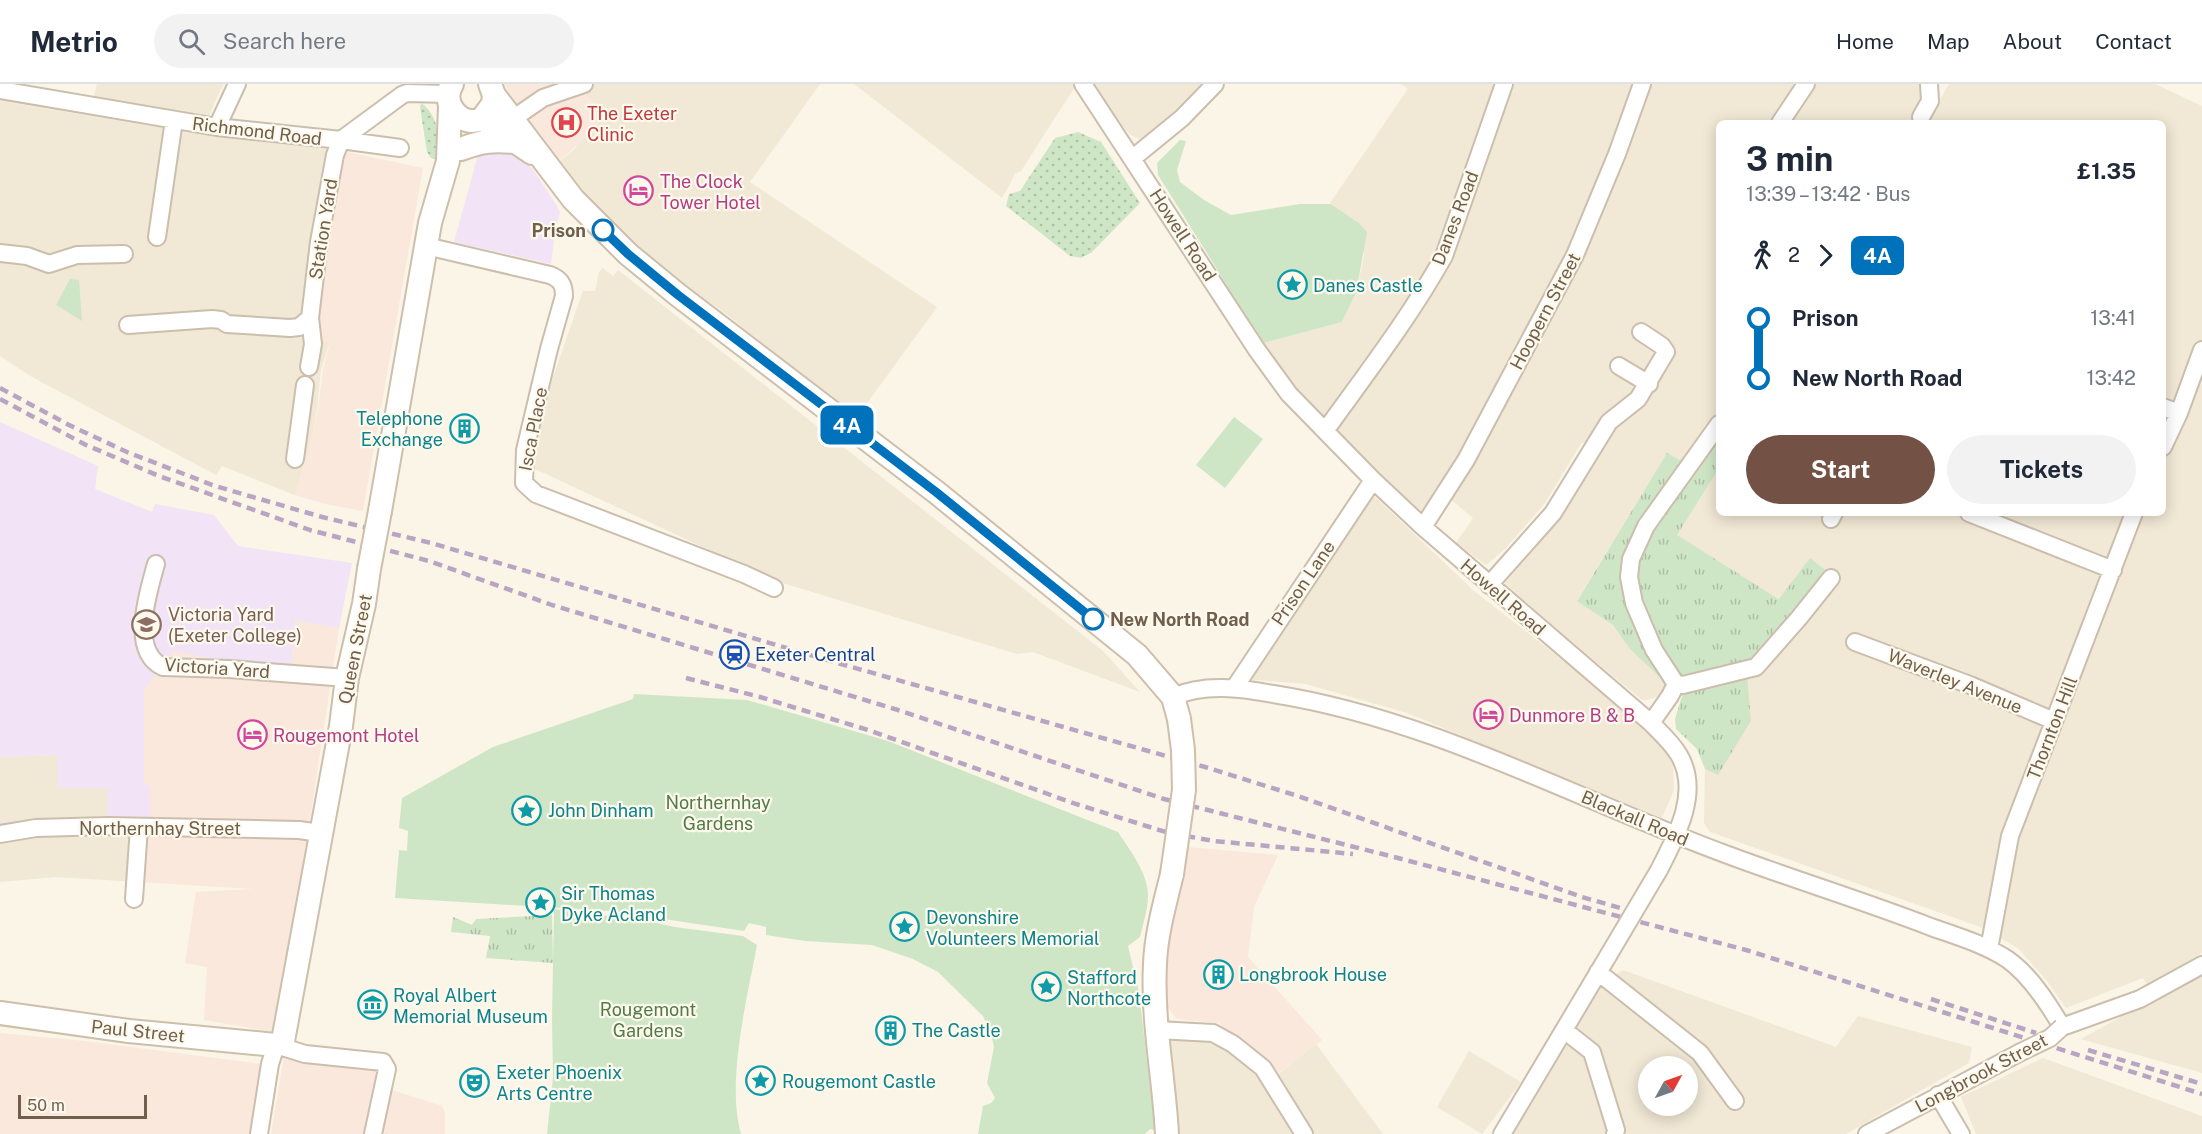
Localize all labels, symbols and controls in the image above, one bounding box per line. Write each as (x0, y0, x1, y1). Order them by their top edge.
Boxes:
search box (154, 14, 574, 68)
text: Metrio (30, 25, 118, 58)
icon: search (175, 25, 208, 58)
text: Search here (223, 28, 346, 54)
text: Home (1836, 29, 1894, 54)
text: Map (1927, 29, 1970, 54)
text: About (2003, 29, 2062, 54)
text: Contact (2095, 29, 2172, 54)
place label: The Exeter Clinic (587, 103, 677, 145)
hospital icon: The Exeter Clinic (550, 107, 582, 139)
street label: Richmond Road (191, 113, 323, 149)
text: 3 min (1746, 140, 1833, 178)
text: £1.35 (2077, 158, 2136, 184)
street label: Danes Road (1427, 168, 1483, 268)
place label: The Clock Tower Hotel (660, 171, 761, 213)
hotel icon: The Clock Tower Hotel (623, 175, 655, 207)
street label: Station Yard (305, 177, 341, 281)
text: 13:39 – 13:42 · Bus (1746, 182, 1910, 206)
street label: Howell Road (1145, 185, 1221, 285)
marker: Prison (592, 219, 614, 241)
place label: Prison (532, 220, 586, 241)
icon: walk (1746, 239, 1779, 272)
icon: forward (1809, 239, 1842, 272)
text: 2 (1788, 243, 1800, 267)
text: 4A (1863, 243, 1892, 268)
street label: Hoopern Street (1505, 249, 1585, 373)
place icon: Danes Castle (1276, 269, 1308, 301)
place label: Danes Castle (1313, 275, 1423, 296)
text: Prison (1792, 305, 1859, 331)
text: 13:41 (2090, 306, 2136, 330)
text: New North Road (1792, 365, 1962, 391)
text: 13:42 (2086, 366, 2136, 390)
street label: Isca Place (515, 385, 551, 473)
line badge: 4A (820, 406, 874, 444)
place label: Telephone Exchange (356, 408, 443, 450)
building icon: Telephone Exchange (448, 412, 480, 444)
text: 4A (832, 413, 862, 438)
button: Start (1746, 435, 1935, 504)
button: Tickets (1947, 435, 2136, 504)
street label: Prison Lane (1267, 537, 1339, 629)
street label: Howell Road (1456, 554, 1550, 640)
street label: Queen Street (334, 592, 376, 706)
place label: Victoria Yard (Exeter College) (168, 604, 302, 646)
school or university icon: Victoria Yard (Exeter College) (131, 608, 163, 640)
marker: New North Road (1082, 608, 1104, 630)
place label: New North Road (1110, 609, 1249, 630)
station icon: Exeter Central (718, 638, 750, 670)
place label: Exeter Central (755, 644, 876, 665)
street label: Waverley Avenue (1885, 644, 2025, 718)
street label: Victoria Yard (163, 654, 271, 682)
street label: Thornton Hill (2023, 673, 2081, 783)
hotel icon: Dunmore B & B (1472, 699, 1504, 731)
place label: Dunmore B & B (1509, 705, 1635, 726)
hotel icon: Rougemont Hotel (236, 719, 268, 751)
place label: Rougemont Hotel (273, 725, 420, 746)
street label: Blackall Road (1578, 786, 1692, 850)
park label: Northernhay Gardens (665, 792, 771, 834)
place icon: John Dinham (511, 794, 543, 826)
place label: John Dinham (548, 800, 654, 821)
street label: Northernhay Street (79, 818, 241, 839)
place label: Sir Thomas Dyke Acland (561, 883, 666, 925)
place icon: Sir Thomas Dyke Acland (524, 887, 556, 919)
place label: Devonshire Volunteers Memorial (926, 907, 1099, 949)
place icon: Devonshire Volunteers Memorial (889, 911, 921, 943)
building icon: Longbrook House (1202, 958, 1234, 990)
place label: Longbrook House (1239, 964, 1387, 985)
place label: Stafford Northcote (1067, 967, 1151, 1009)
place icon: Stafford Northcote (1030, 971, 1062, 1003)
place label: Royal Albert Memorial Museum (393, 985, 548, 1027)
museum icon: Royal Albert Memorial Museum (356, 989, 388, 1021)
park label: Rougemont Gardens (600, 999, 696, 1041)
building icon: The Castle (875, 1014, 907, 1046)
street label: Paul Street (90, 1016, 186, 1046)
place label: The Castle (912, 1020, 1001, 1041)
street label: Longbrook Street (1911, 1029, 2051, 1117)
north arrow (1638, 1056, 1698, 1116)
map controls (1638, 1056, 1698, 1116)
place label: Exeter Phoenix Arts Centre (496, 1062, 622, 1104)
place icon: Rougemont Castle (745, 1065, 777, 1097)
theatre icon: Exeter Phoenix Arts Centre (459, 1066, 491, 1098)
place label: Rougemont Castle (782, 1071, 936, 1092)
scale bar (18, 1092, 147, 1120)
text: 50 m (27, 1096, 65, 1115)

